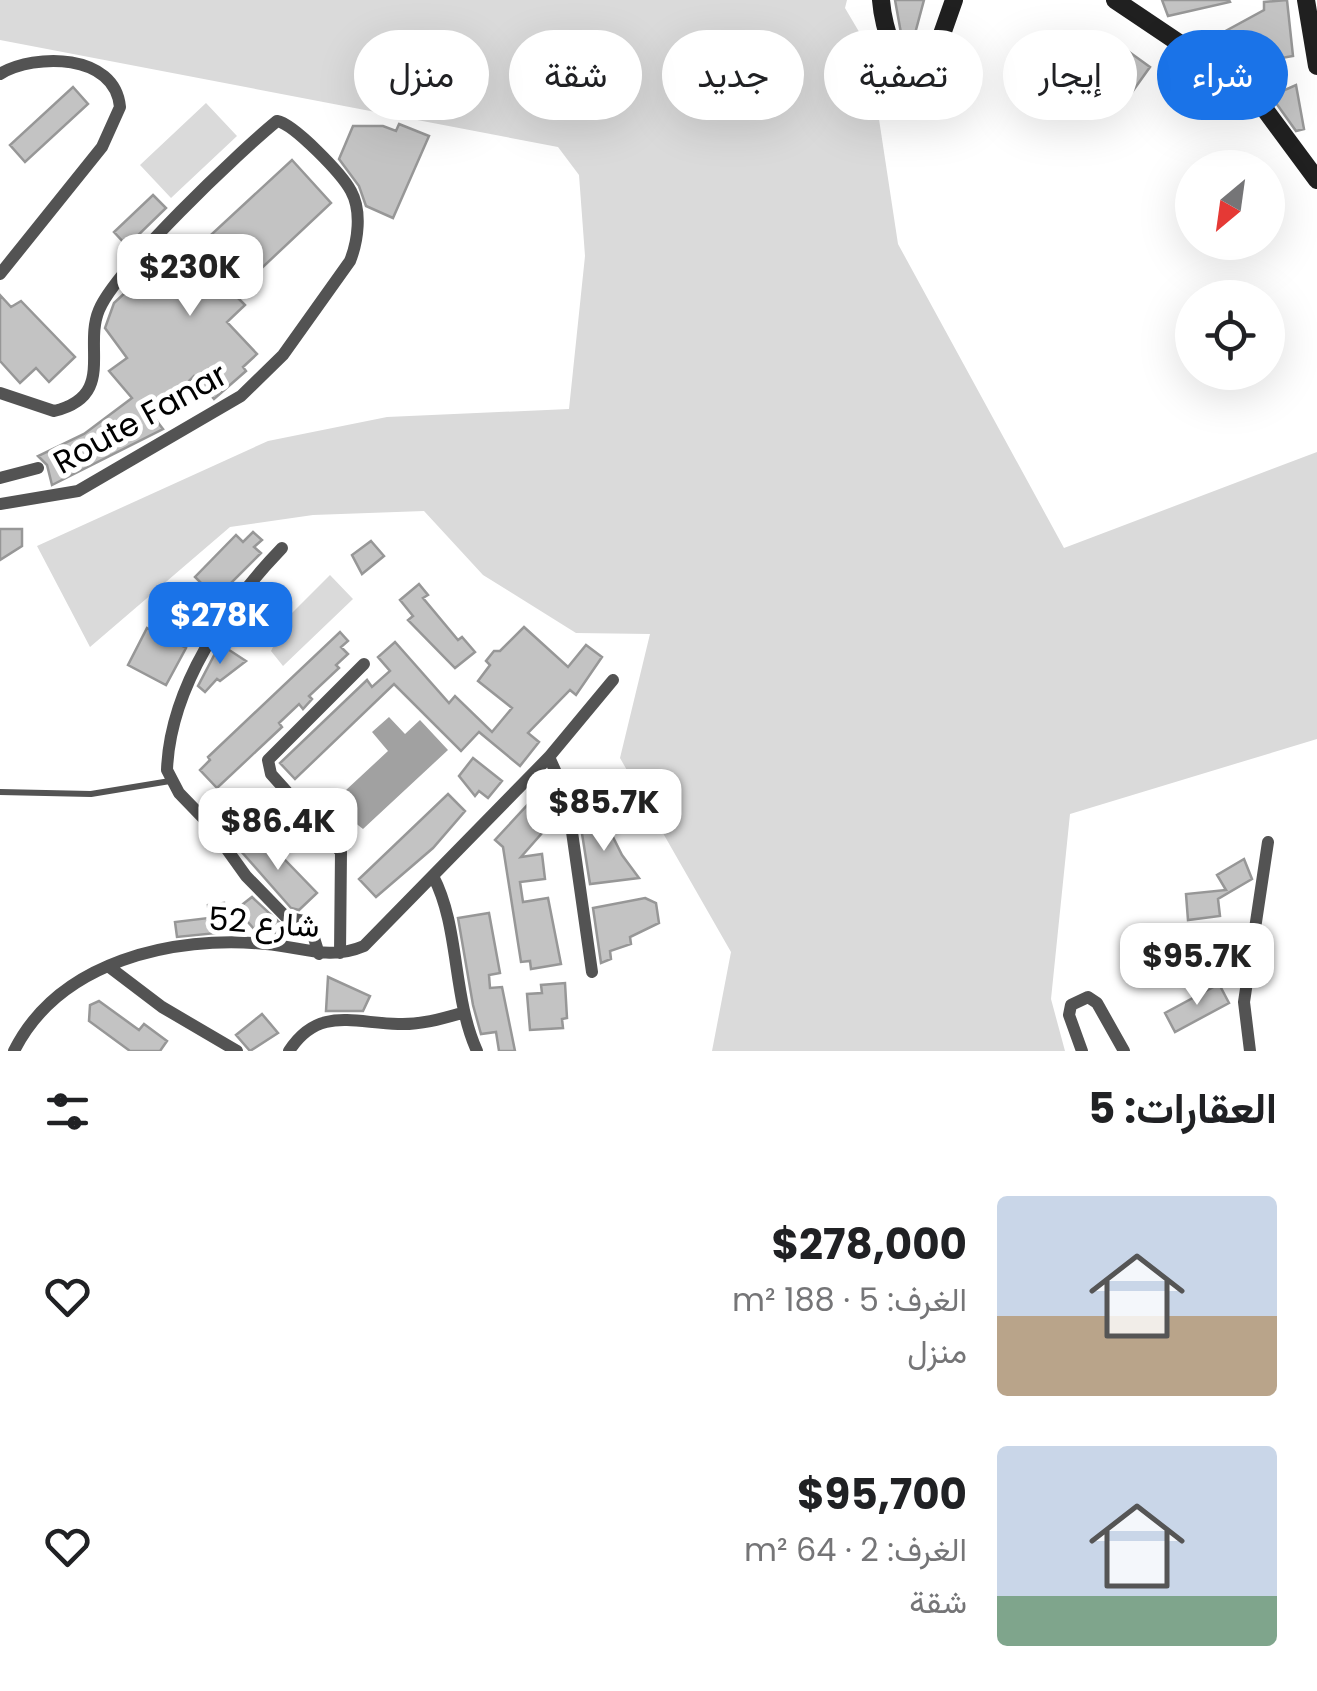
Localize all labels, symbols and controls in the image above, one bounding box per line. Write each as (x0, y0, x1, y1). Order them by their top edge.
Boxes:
chip: منزل (354, 30, 489, 120)
chip: شقة (509, 30, 642, 120)
chip: جديد (662, 30, 804, 120)
chip: تصفية (824, 30, 983, 120)
chip: إيجار (1003, 30, 1137, 120)
chip: شراء (1157, 30, 1288, 120)
north arrow (1175, 150, 1285, 260)
map controls (1175, 150, 1285, 390)
pin: $230K (120, 234, 260, 319)
text: $230K (139, 244, 241, 289)
button: locate (1175, 280, 1285, 390)
street label: Route Fanar (45, 352, 235, 484)
pin: $278K (150, 582, 290, 667)
text: $278K (170, 592, 270, 637)
pin: $85.7K (523, 769, 685, 854)
text: $85.7K (548, 779, 660, 824)
pin: $86.4K (197, 788, 359, 873)
text: $86.4K (220, 798, 336, 843)
street label: شارع 52 (207, 896, 321, 948)
pin: $95.7K (1116, 923, 1278, 1008)
text: $95.7K (1142, 933, 1252, 978)
text: العقارات: 5 (1088, 1079, 1277, 1138)
icon: filters (40, 1084, 95, 1139)
text: $278,000 (771, 1215, 967, 1274)
icon: home (1077, 1236, 1197, 1356)
icon: heart (40, 1269, 95, 1324)
text: الغرف: 5 · 188 m² (732, 1277, 967, 1322)
text: منزل (907, 1329, 967, 1374)
text: $95,700 (797, 1465, 967, 1524)
icon: home (1077, 1486, 1197, 1606)
icon: heart (40, 1519, 95, 1574)
text: الغرف: 2 · 64 m² (744, 1527, 967, 1572)
text: شقة (909, 1579, 967, 1624)

